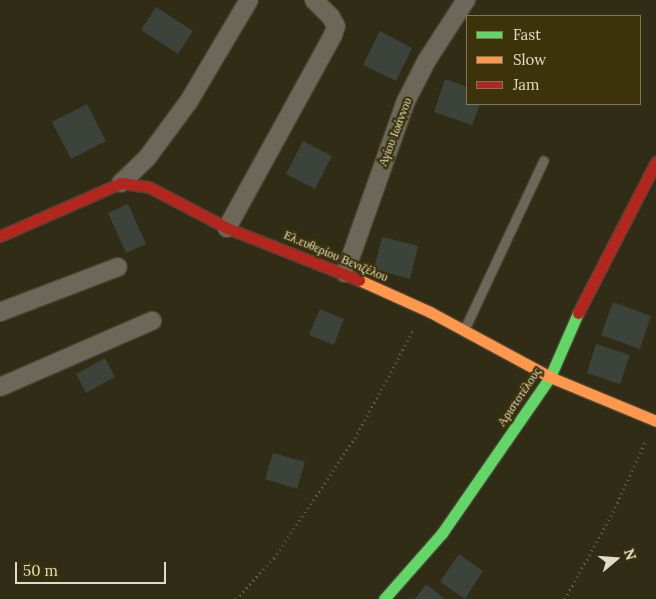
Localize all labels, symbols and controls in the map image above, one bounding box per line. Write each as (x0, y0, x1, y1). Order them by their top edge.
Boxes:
legend (466, 15, 641, 105)
text: Fast (513, 25, 541, 44)
text: Slow (513, 50, 546, 69)
text: Jam (513, 75, 540, 94)
street label: Αγίου Ιωάννου (375, 96, 415, 168)
street label: Ελ.ευθερίου Βενιζέλου (282, 228, 390, 284)
street label: Αριστοτέλους (494, 365, 544, 429)
north arrow (591, 534, 641, 584)
text: N (620, 546, 640, 562)
scale bar (18, 552, 169, 584)
text: 50 m (23, 561, 58, 580)

